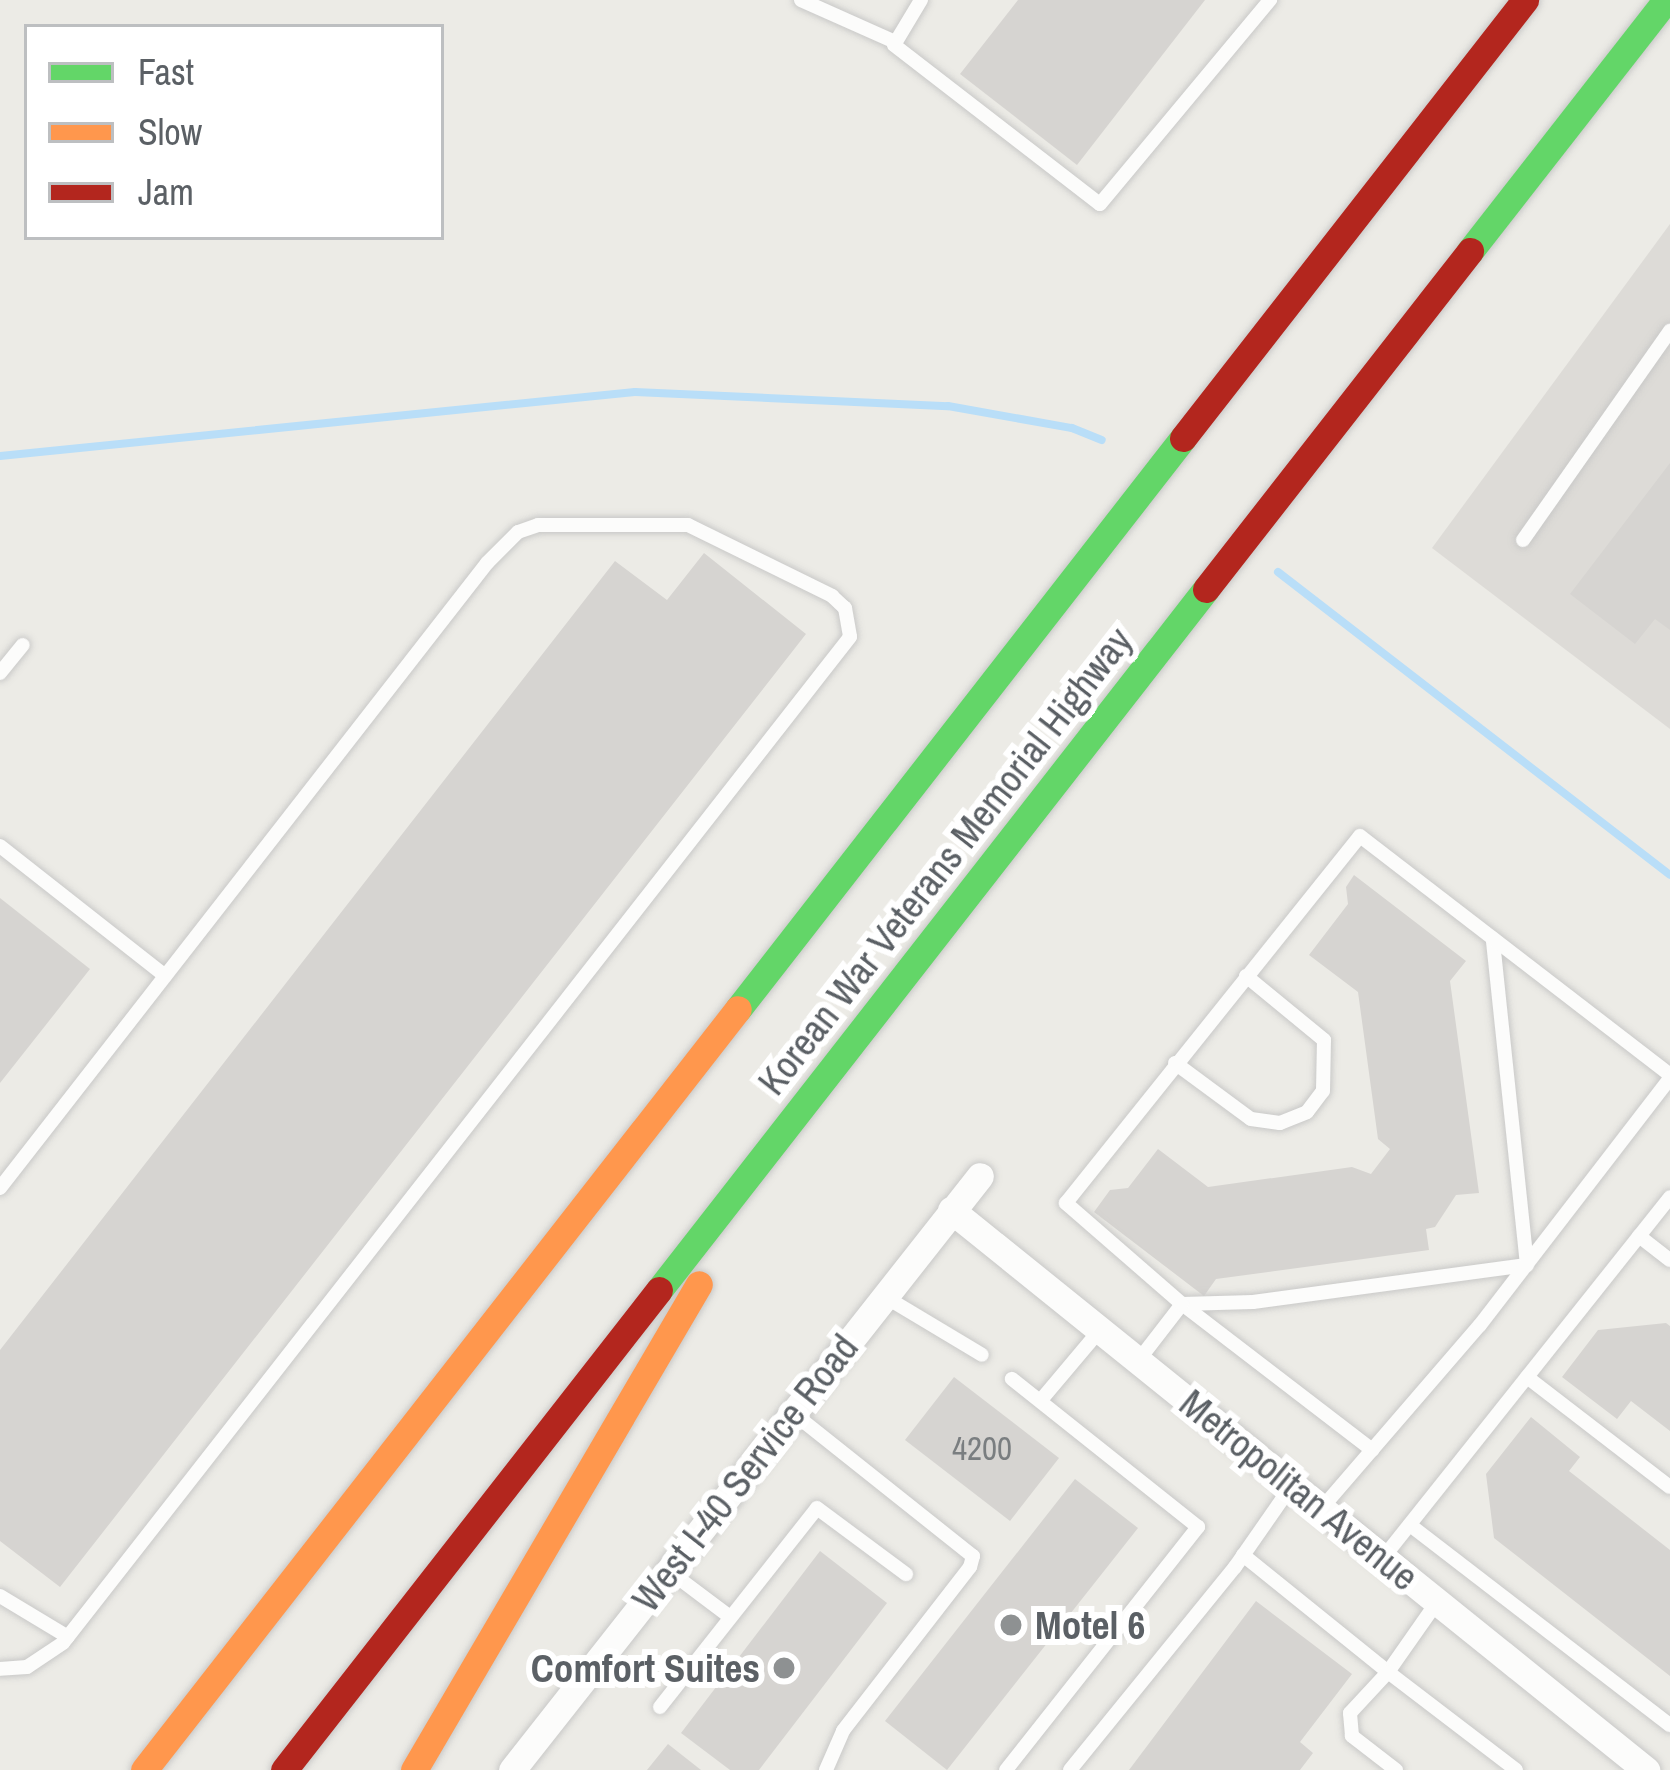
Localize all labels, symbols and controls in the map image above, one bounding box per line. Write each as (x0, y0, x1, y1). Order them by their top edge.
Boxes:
legend (24, 24, 444, 240)
text: Fast (138, 48, 194, 96)
text: Slow (138, 108, 202, 156)
text: Jam (138, 168, 194, 216)
street label: Korean War Veterans Memorial Highway (748, 618, 1142, 1104)
street label: West I-40 Service Road (622, 1325, 868, 1621)
street label: Metropolitan Avenue (1170, 1379, 1428, 1601)
house number: 4200 (952, 1429, 1012, 1469)
place label: Motel 6 (1035, 1602, 1145, 1648)
marker: Motel 6 (998, 1612, 1024, 1638)
place label: Comfort Suites (531, 1645, 760, 1691)
marker: Comfort Suites (771, 1655, 797, 1681)

